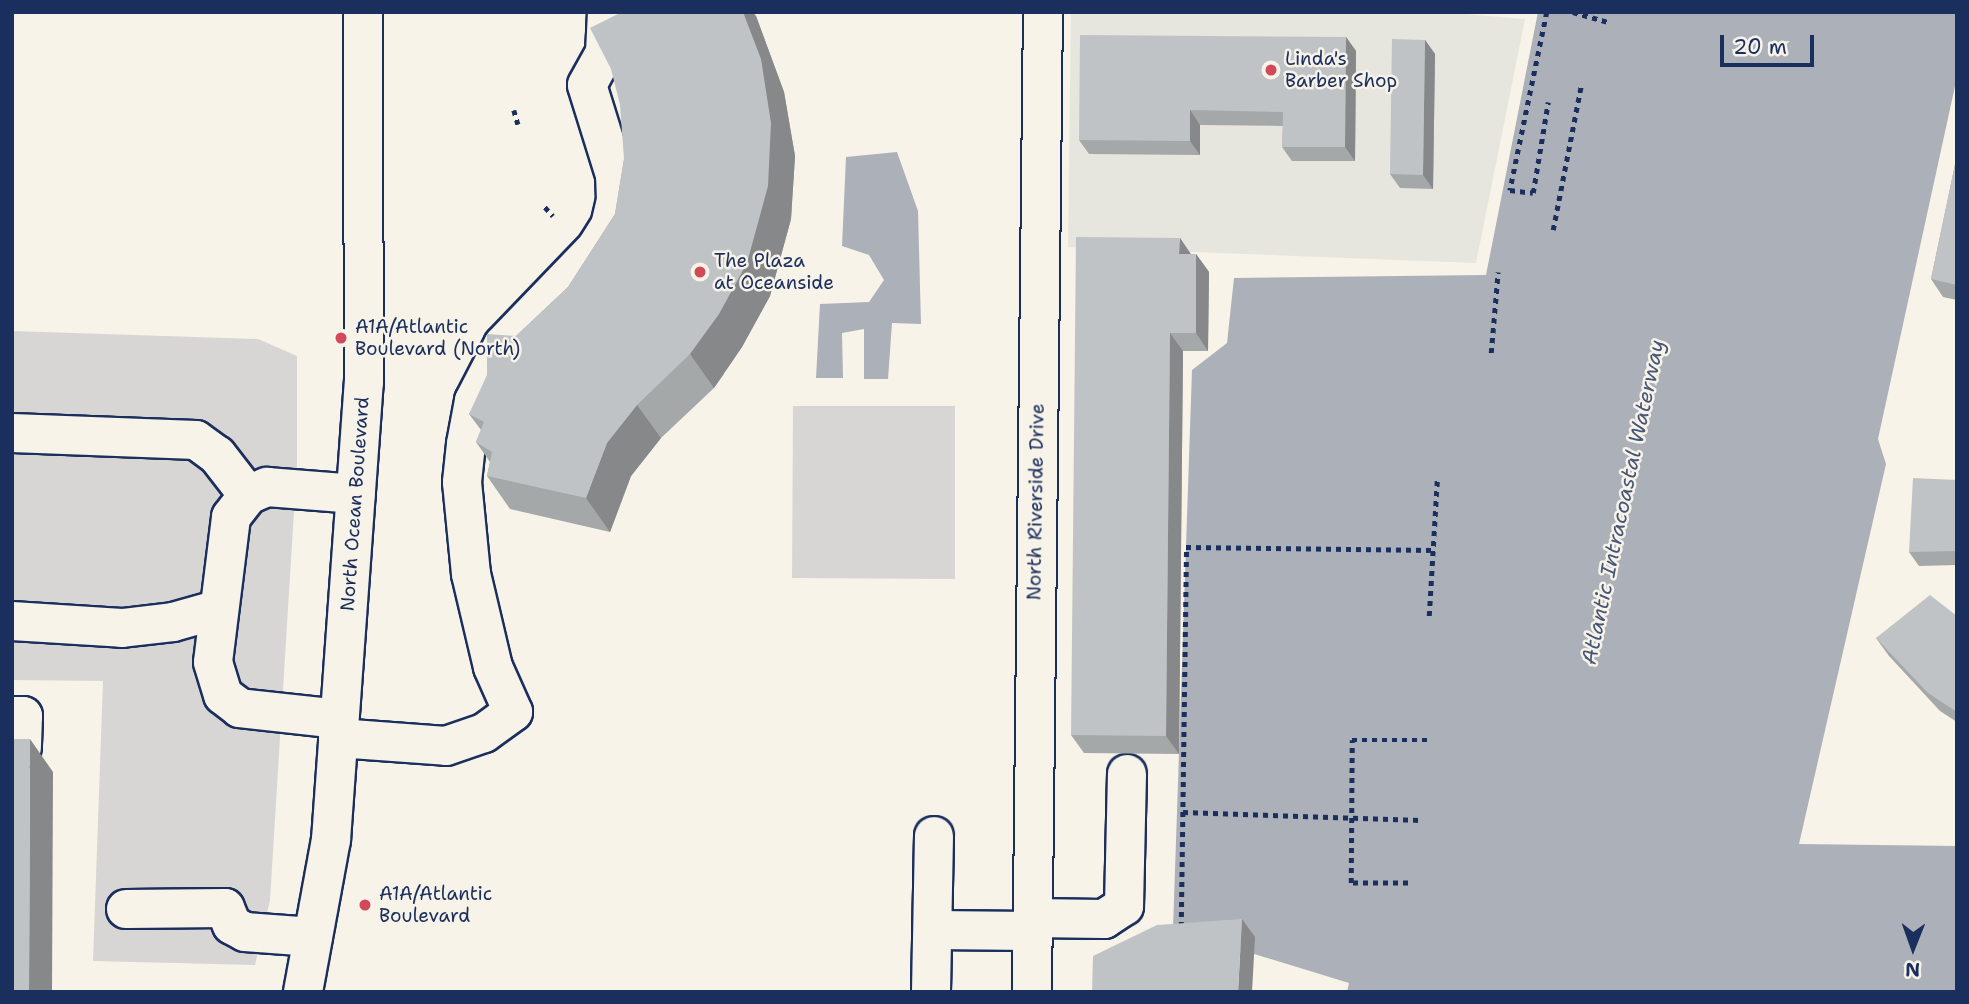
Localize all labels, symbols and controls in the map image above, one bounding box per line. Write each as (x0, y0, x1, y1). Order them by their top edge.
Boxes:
scale bar (1724, 21, 1818, 65)
text: 20 m (1733, 33, 1787, 61)
place label: Linda's Barber Shop (1285, 48, 1397, 92)
marker: Linda's Barber Shop (1263, 62, 1279, 78)
place label: The Plaza at Oceanside (714, 250, 834, 294)
marker: The Plaza at Oceanside (692, 264, 708, 280)
place label: A1A/Atlantic Boulevard (North) (355, 316, 520, 360)
marker: A1A/Atlantic Boulevard (North) (333, 330, 349, 346)
water label: Atlantic Intracoastal Waterway (1576, 337, 1670, 667)
street label: North Ocean Boulevard (336, 396, 374, 612)
street label: North Riverside Drive (1023, 403, 1049, 601)
place label: A1A/Atlantic Boulevard (379, 883, 492, 927)
marker: A1A/Atlantic Boulevard (357, 897, 373, 913)
north arrow (1878, 913, 1948, 983)
text: N (1905, 957, 1920, 982)

